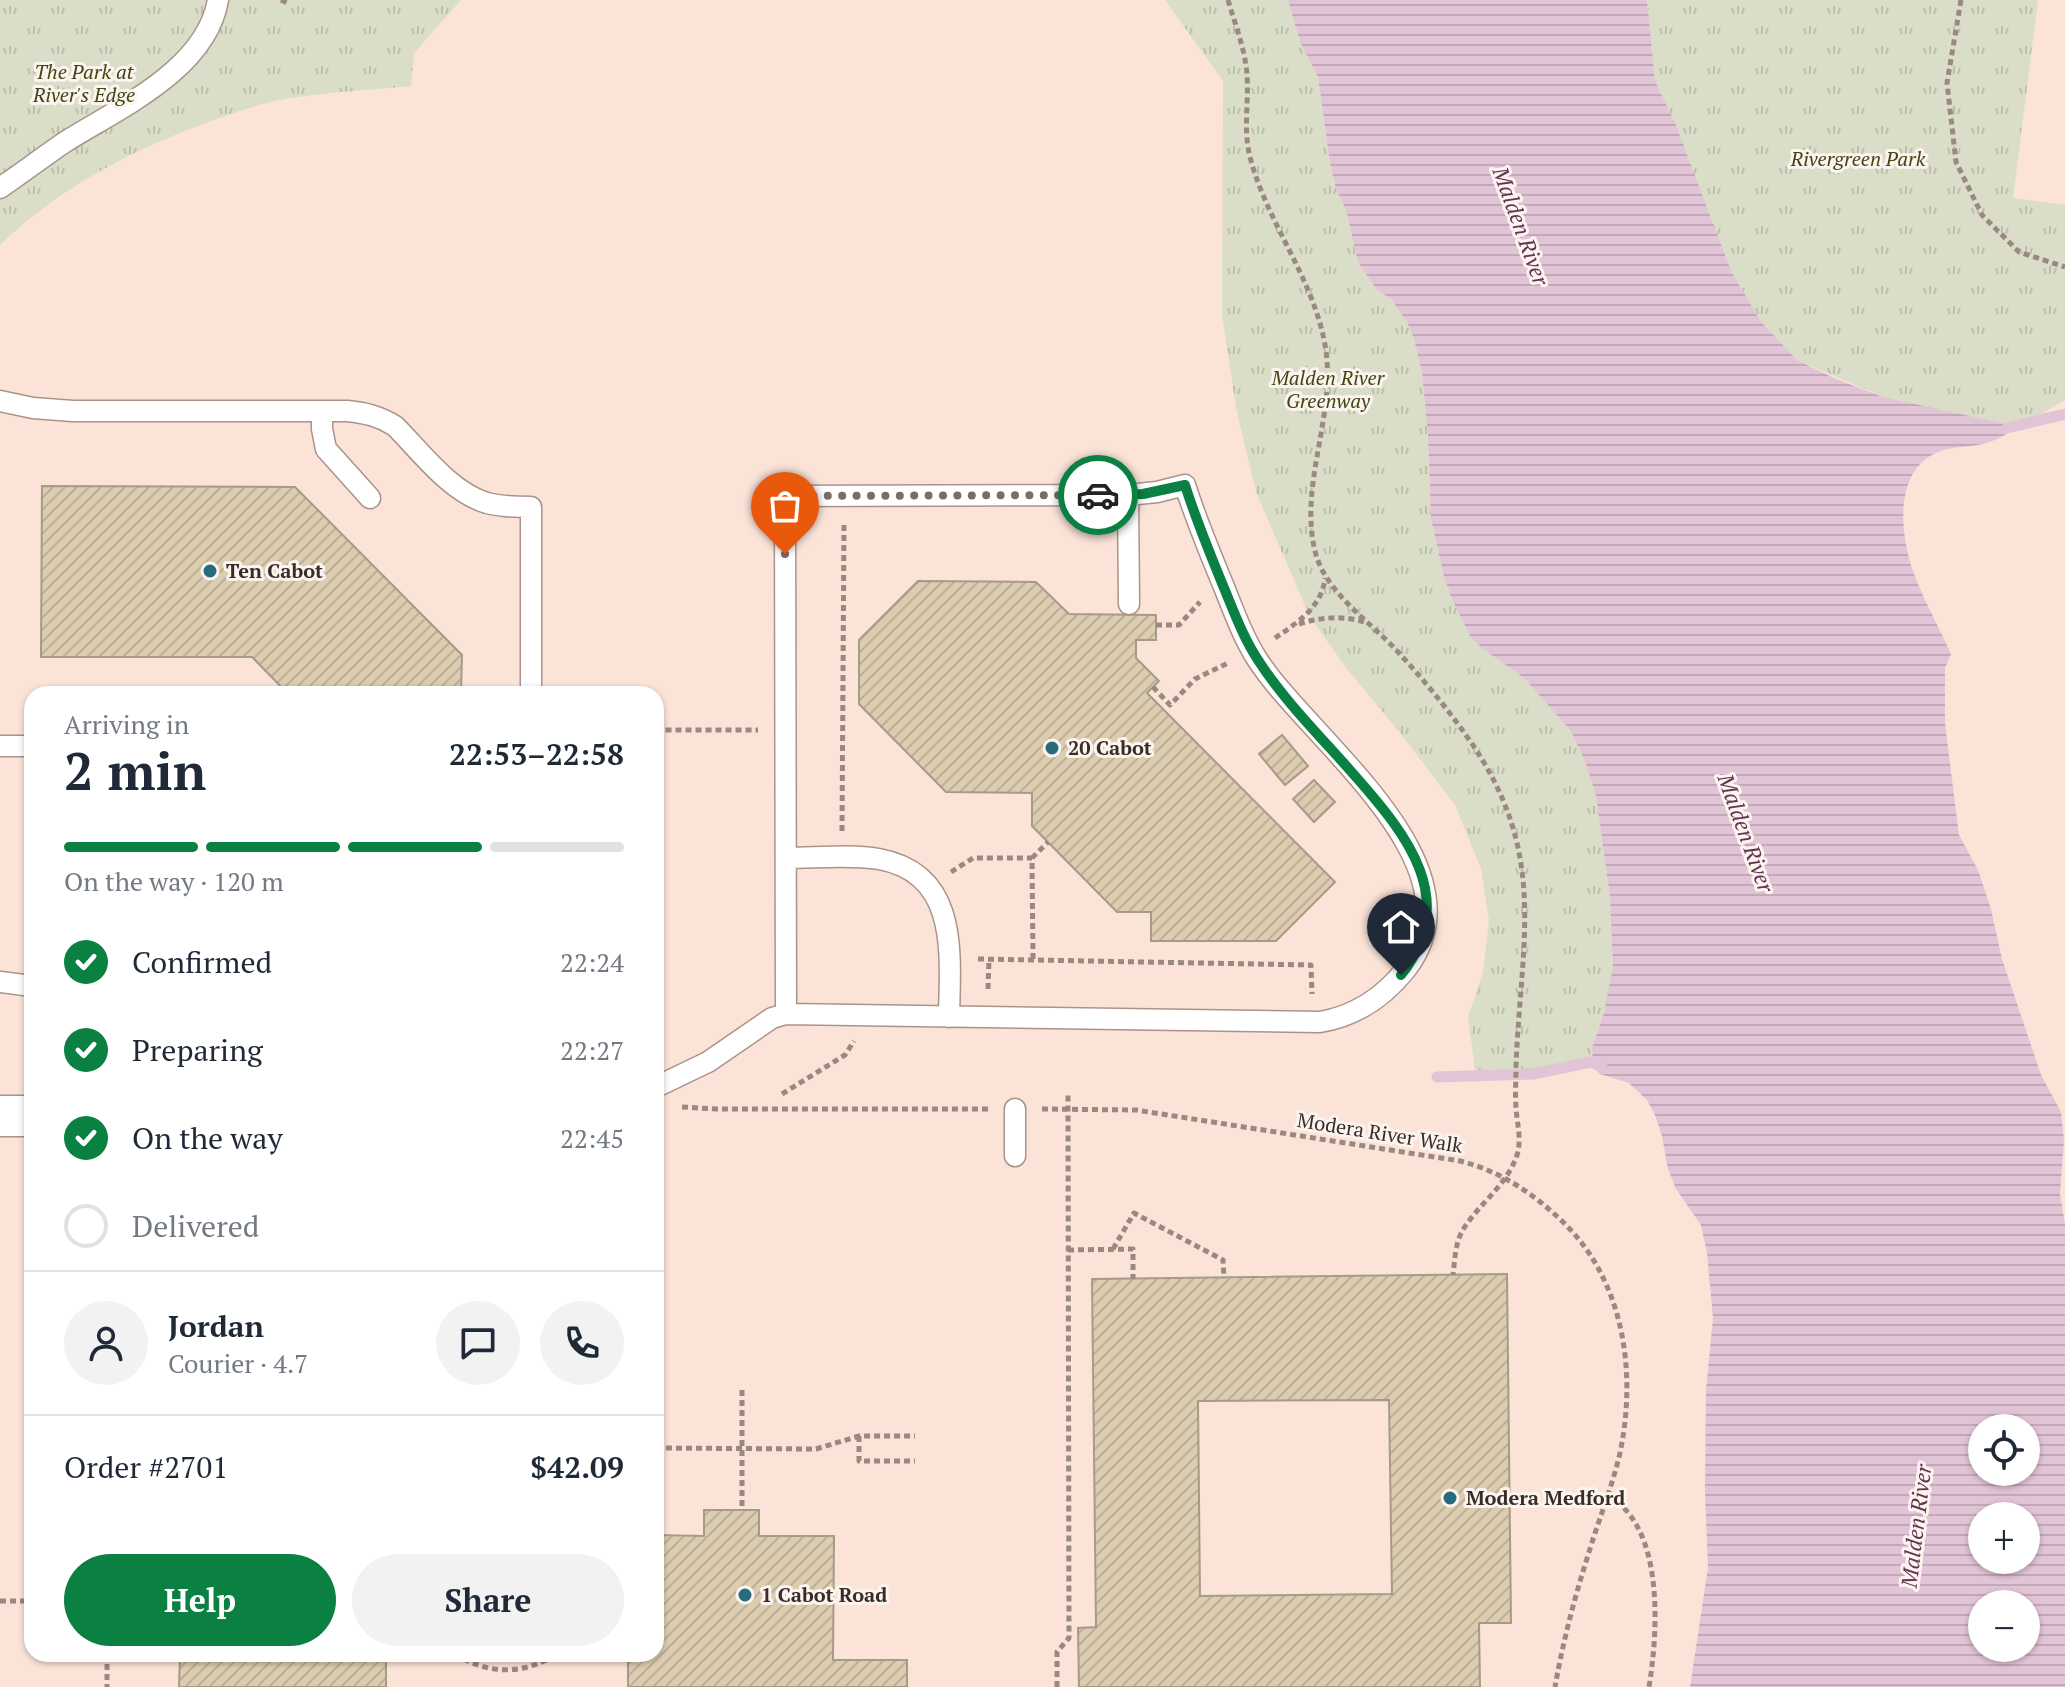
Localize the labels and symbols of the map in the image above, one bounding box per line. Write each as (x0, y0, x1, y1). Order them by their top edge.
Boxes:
park label: The Park at River's Edge (32, 58, 135, 108)
park label: Rivergreen Park (1790, 145, 1926, 172)
water label: Malden River (1486, 162, 1557, 290)
park label: Malden River Greenway (1271, 364, 1386, 414)
courier (1058, 455, 1138, 535)
pin (751, 472, 819, 554)
place label: Ten Cabot (226, 557, 323, 584)
marker: Ten Cabot (201, 562, 219, 580)
place label: 20 Cabot (1068, 734, 1152, 761)
marker: 20 Cabot (1043, 739, 1061, 757)
water label: Malden River (1711, 769, 1782, 897)
pin (1367, 893, 1435, 975)
street label: Modera River Walk (1295, 1106, 1465, 1159)
water label: Malden River (1893, 1461, 1938, 1590)
place label: Modera Medford (1466, 1484, 1625, 1511)
marker: Modera Medford (1441, 1489, 1459, 1507)
place label: 1 Cabot Road (761, 1581, 887, 1608)
marker: 1 Cabot Road (736, 1586, 754, 1604)

